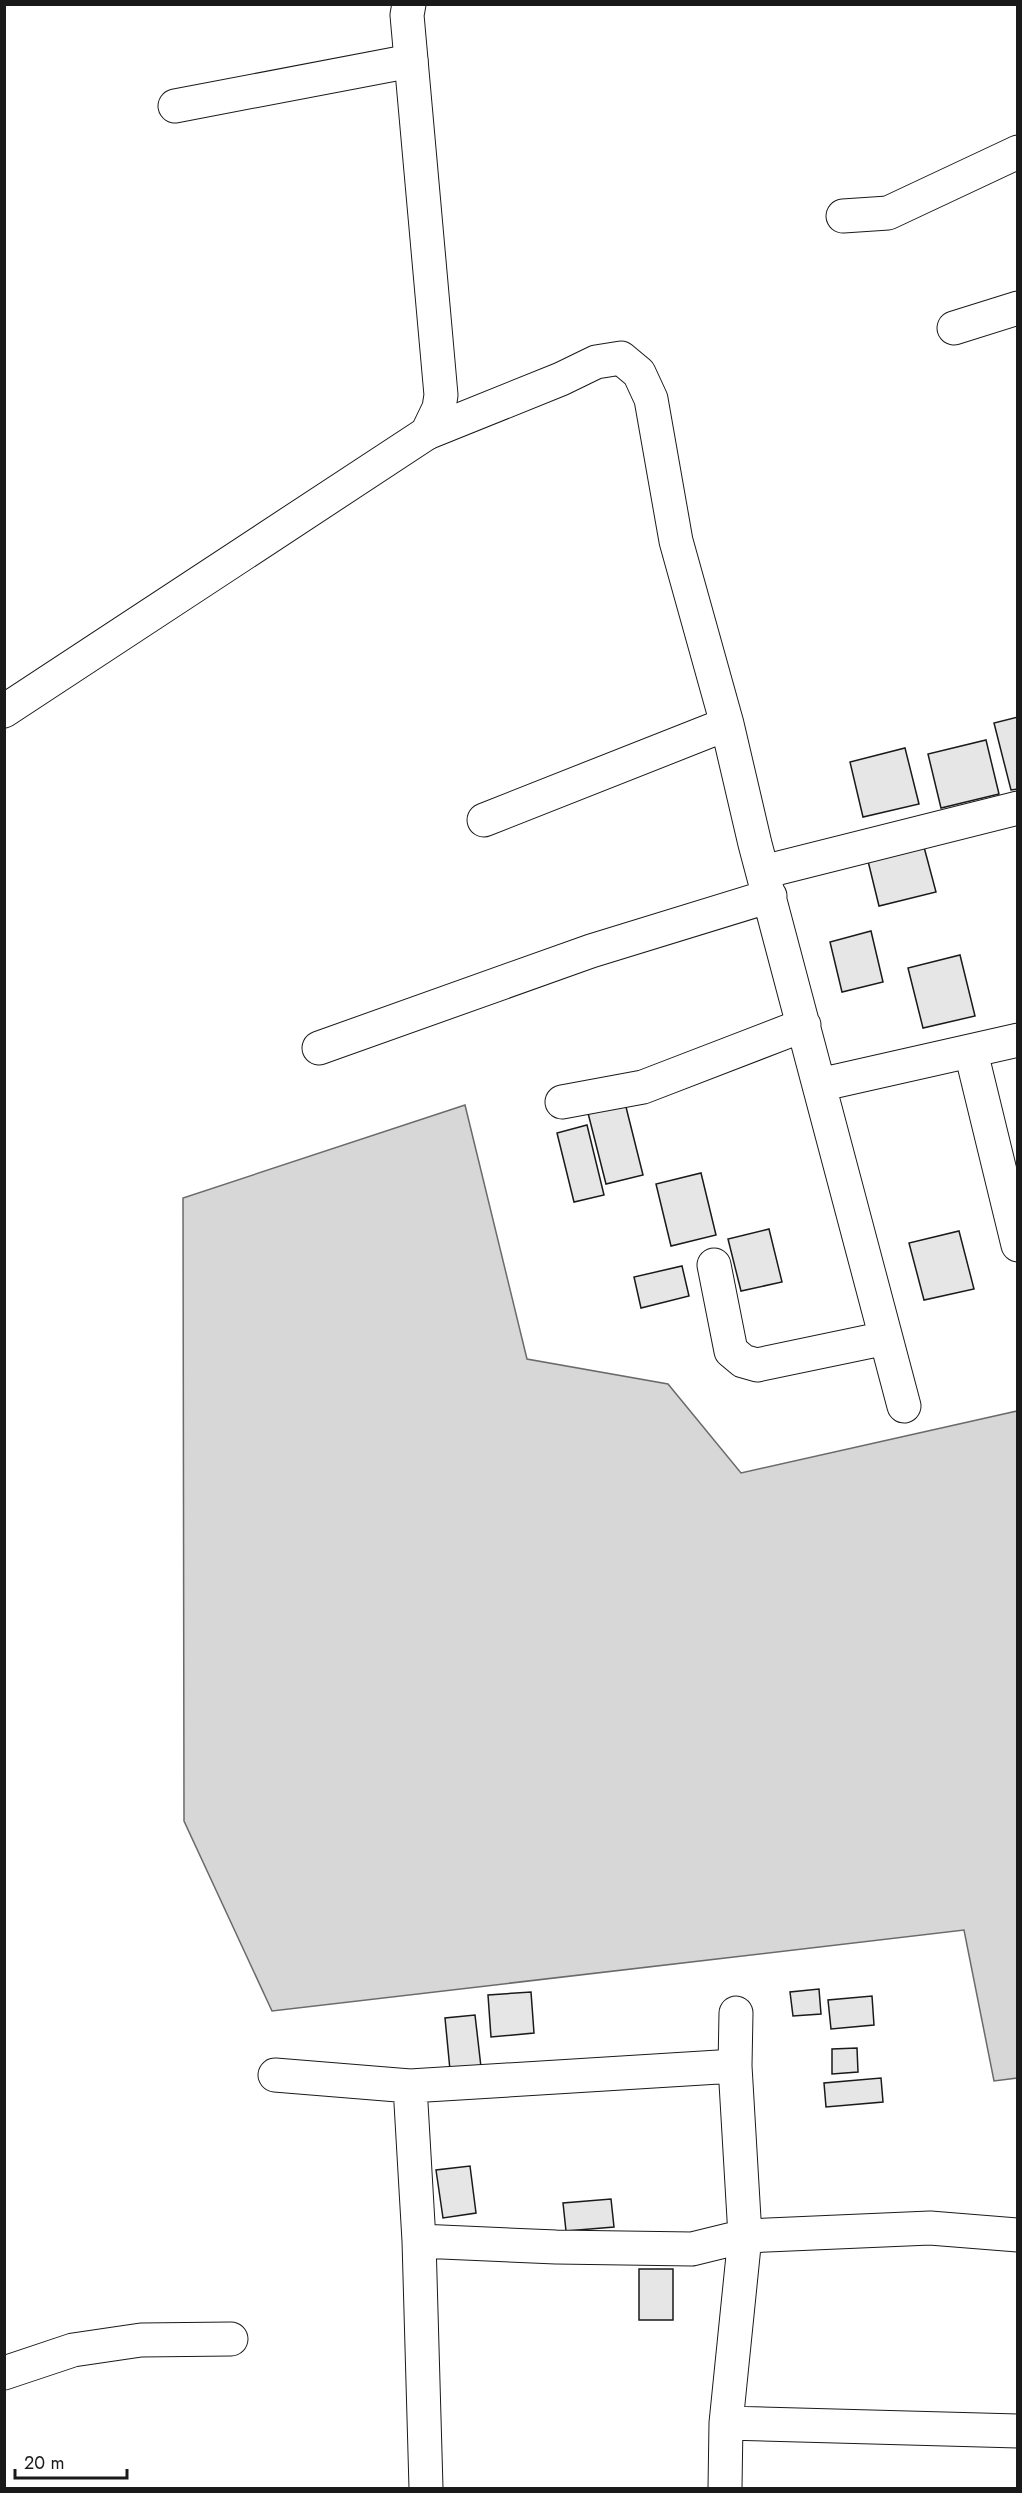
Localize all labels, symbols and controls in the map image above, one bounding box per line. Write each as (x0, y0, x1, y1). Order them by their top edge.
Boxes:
scale bar (15, 2442, 128, 2480)
text: 20 m (24, 2450, 64, 2476)

